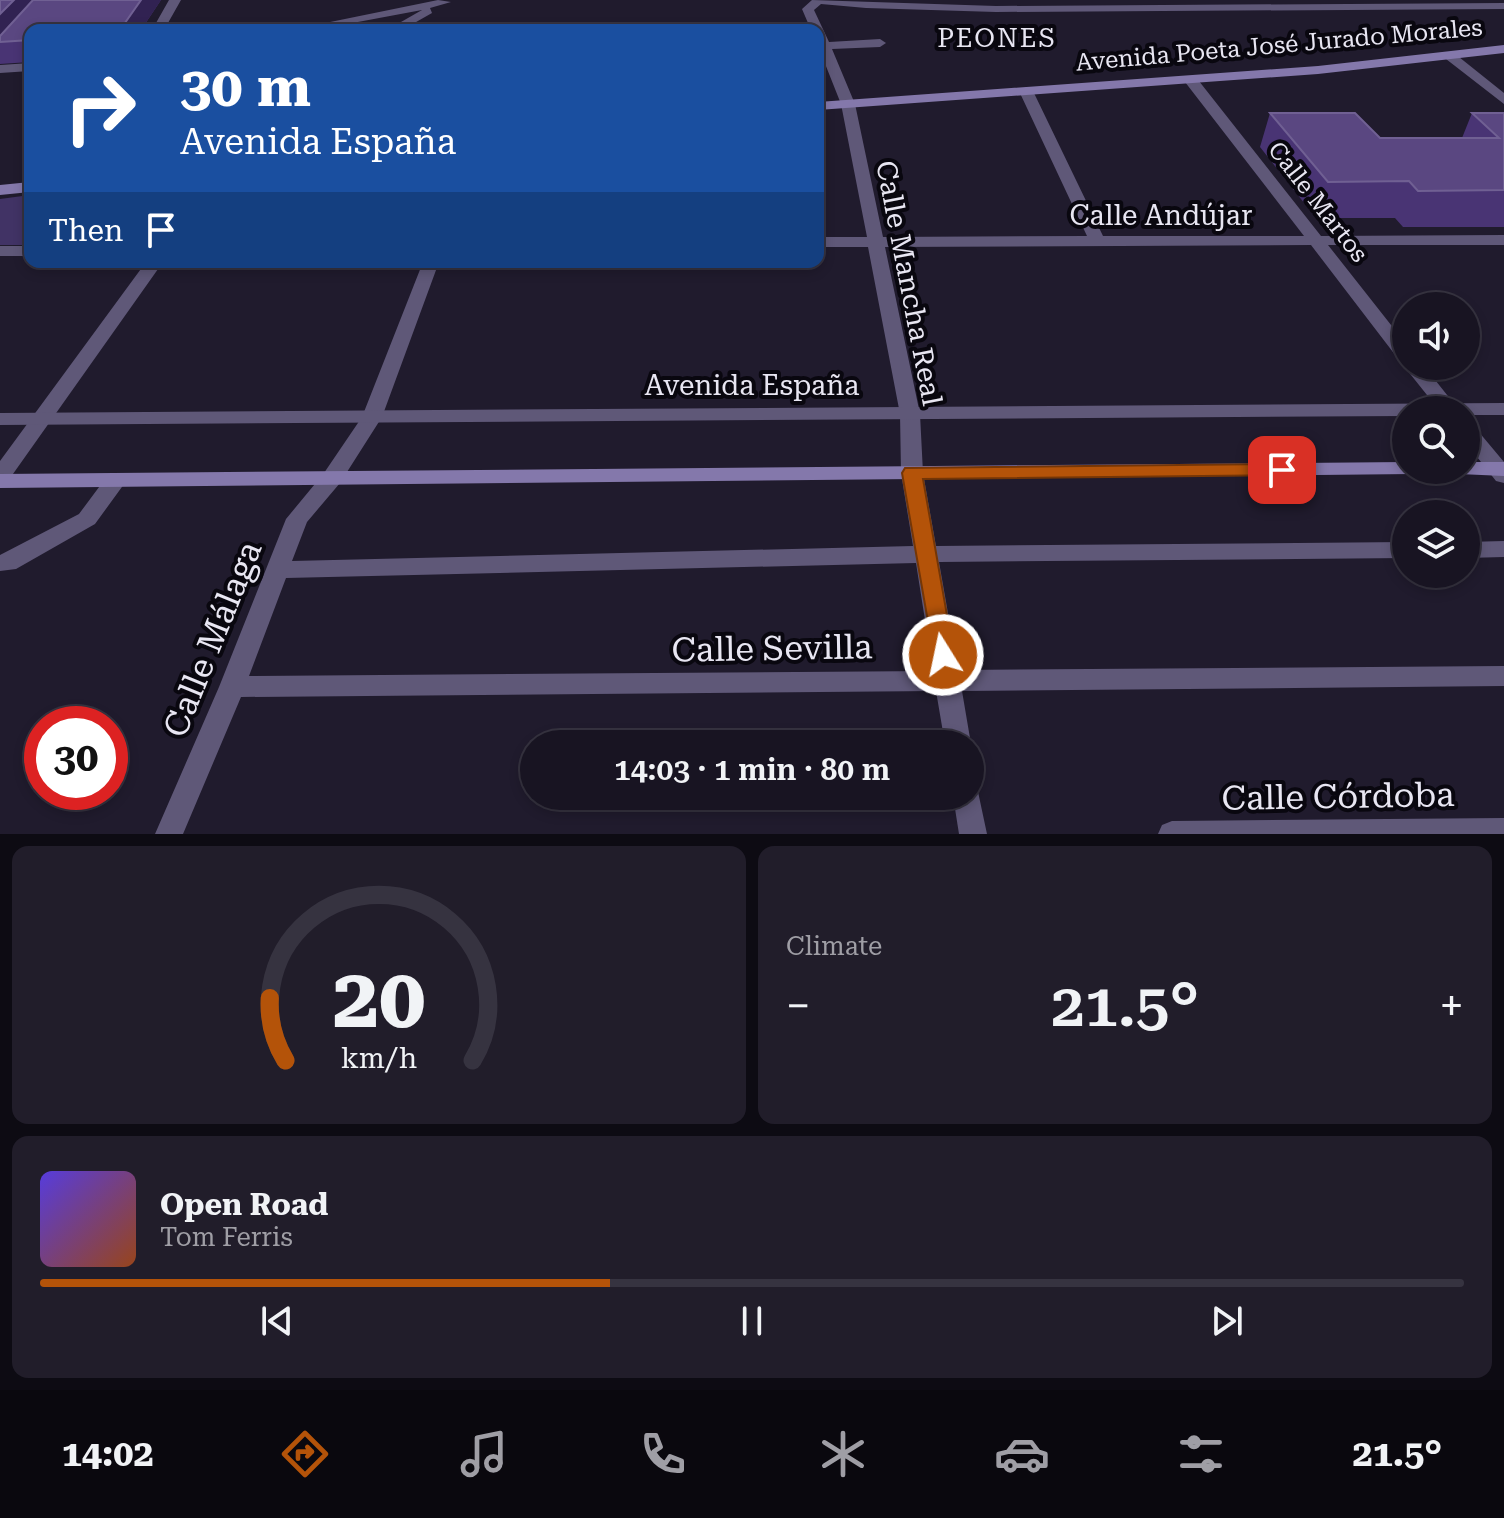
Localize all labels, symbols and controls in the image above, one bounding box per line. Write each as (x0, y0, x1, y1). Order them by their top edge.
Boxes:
street label: Avenida Poeta José Jurado Morales (1074, 13, 1484, 77)
district label: PEONES (937, 23, 1057, 53)
text: 30 m (180, 54, 311, 120)
icon: right (48, 56, 152, 160)
text: Avenida España (180, 121, 456, 163)
street label: Calle Martos (1262, 136, 1374, 268)
street label: Calle Mancha Real (869, 158, 949, 409)
street label: Calle Andújar (1070, 199, 1252, 232)
icon: arrive (139, 208, 183, 252)
text: Then (48, 213, 123, 248)
map controls (1392, 292, 1480, 588)
button: sound (1392, 292, 1480, 380)
street label: Avenida España (645, 369, 859, 402)
button: search (1392, 396, 1480, 484)
pin (1248, 436, 1316, 504)
icon: arrive (1260, 448, 1304, 492)
button: layers (1392, 500, 1480, 588)
street label: Calle Málaga (155, 535, 269, 743)
position arrow (901, 613, 985, 697)
street label: Calle Sevilla (671, 626, 873, 670)
speed limit sign: 30 (24, 706, 128, 810)
text: 14:03 · 1 min · 80 m (614, 752, 890, 787)
street label: Calle Córdoba (1221, 774, 1455, 818)
text: Climate (786, 931, 882, 961)
text: 20 (332, 950, 426, 1047)
text: 21.5° (1051, 970, 1199, 1041)
text: − (786, 980, 811, 1032)
text: + (1439, 980, 1464, 1032)
text: km/h (341, 1041, 417, 1075)
text: Open Road (160, 1187, 328, 1222)
text: Tom Ferris (160, 1222, 293, 1252)
icon: previous (255, 1299, 299, 1343)
icon: pause (730, 1299, 774, 1343)
icon: next (1205, 1299, 1249, 1343)
icon: directions (277, 1426, 333, 1482)
icon: music (456, 1426, 512, 1482)
icon: phone (635, 1426, 691, 1482)
icon: climate (815, 1426, 871, 1482)
icon: car (994, 1426, 1050, 1482)
icon: filters (1173, 1426, 1229, 1482)
text: 14:02 (62, 1433, 154, 1475)
text: 21.5° (1353, 1433, 1442, 1475)

